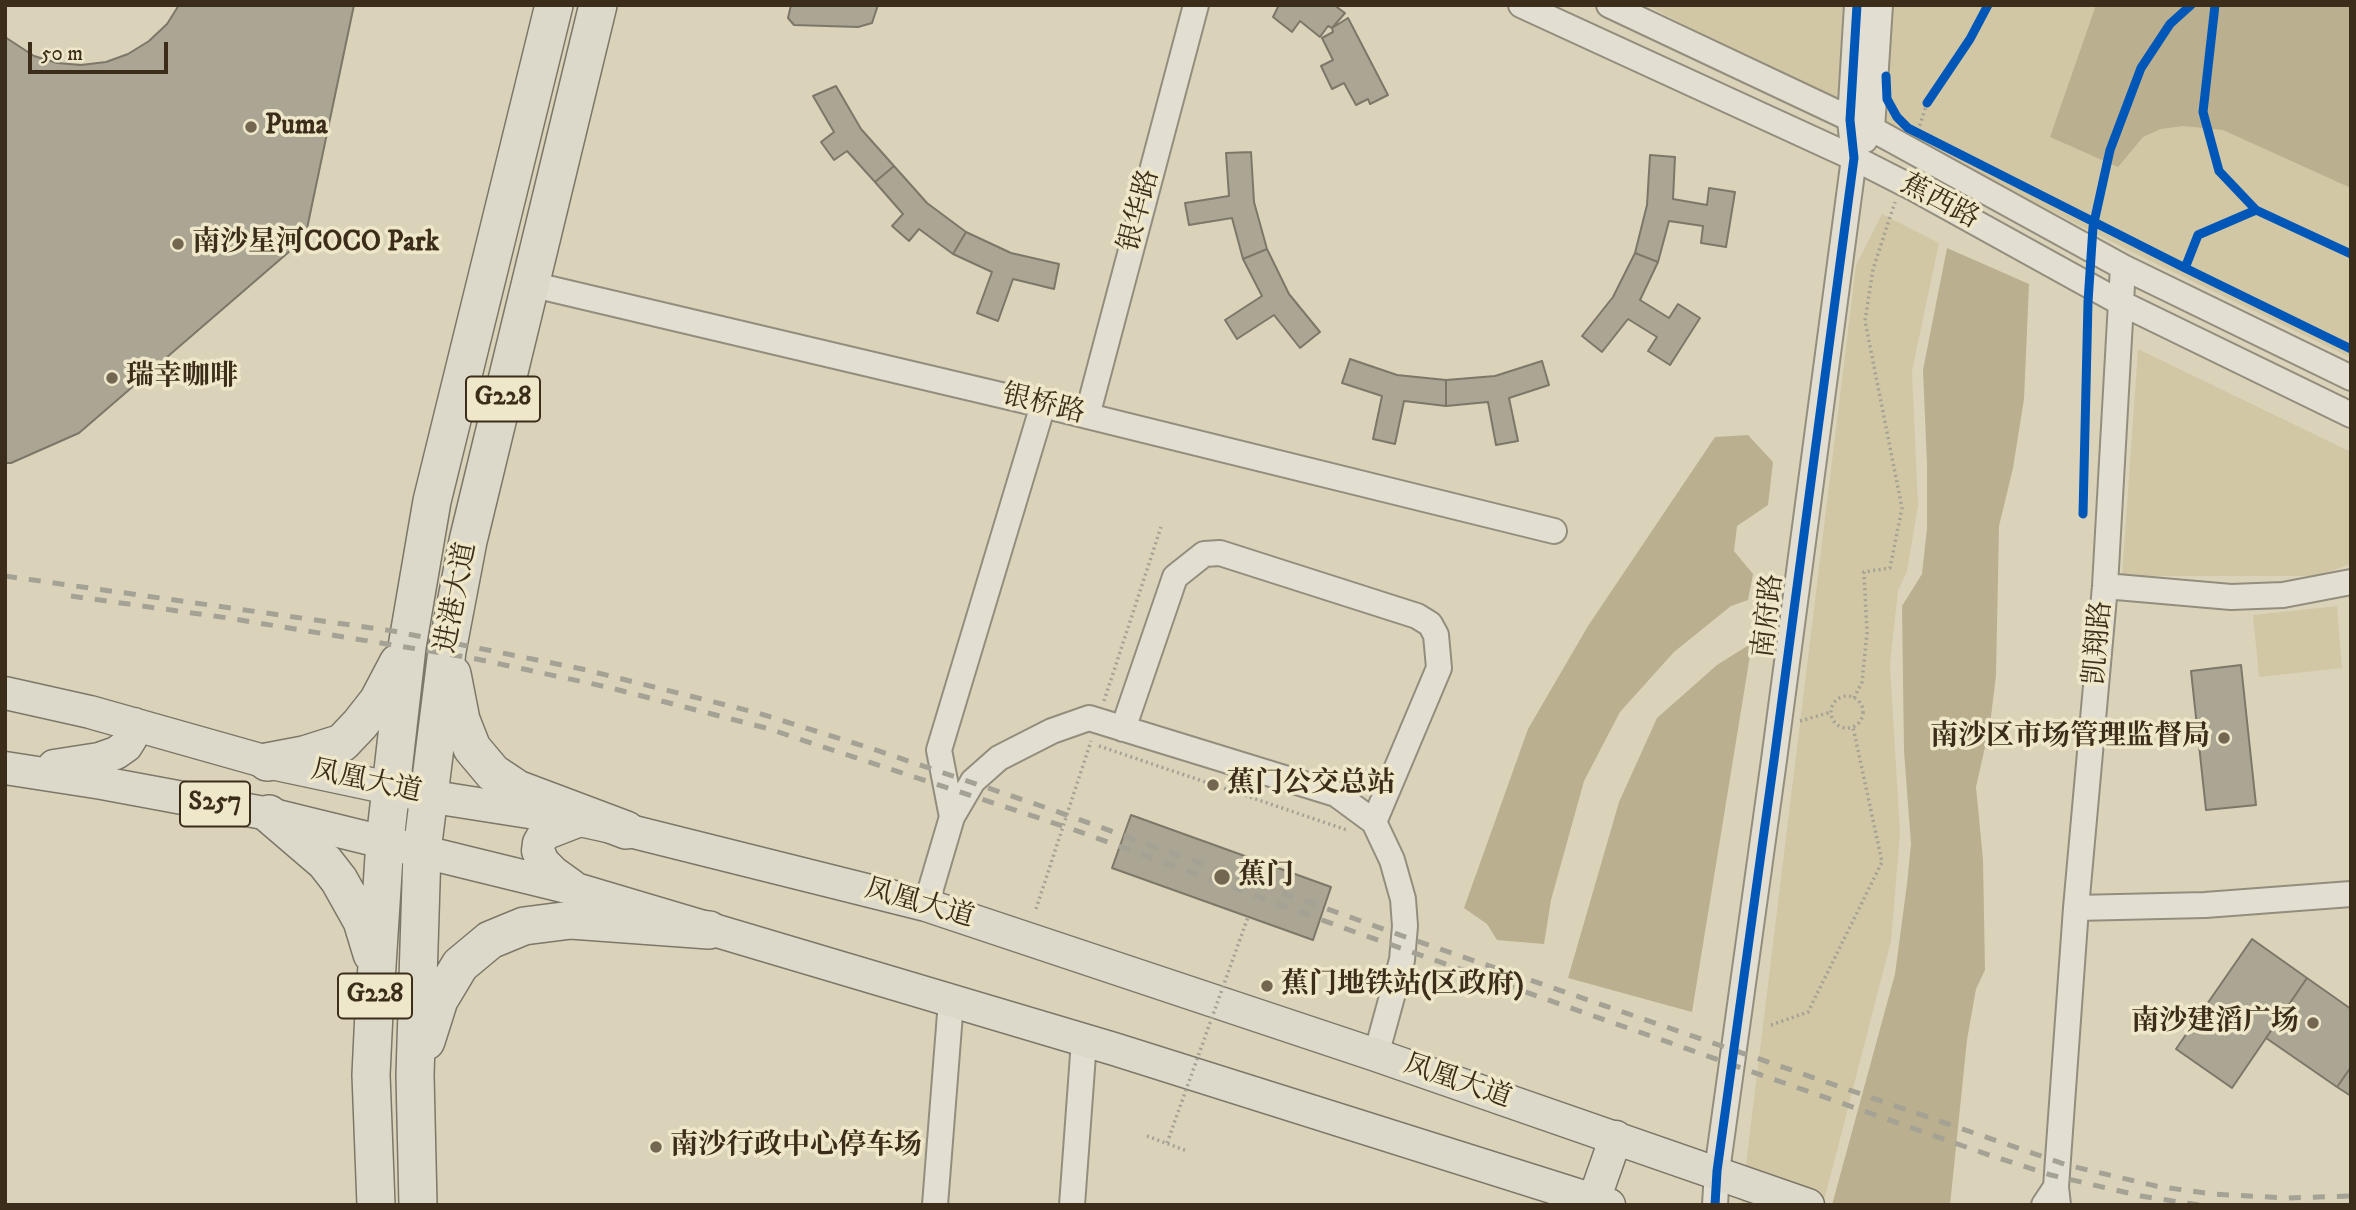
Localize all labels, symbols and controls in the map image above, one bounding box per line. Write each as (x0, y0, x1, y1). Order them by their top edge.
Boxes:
scale bar (32, 28, 172, 72)
text: 50 m (41, 41, 83, 67)
place label: Puma (265, 110, 328, 144)
marker: Puma (243, 119, 259, 135)
street label: 银华路 (1114, 166, 1168, 256)
street label: 蕉西路 (1894, 168, 1984, 238)
place label: 南沙星河COCO Park (192, 227, 439, 261)
marker: 南沙星河COCO Park (170, 236, 186, 252)
place label: 瑞幸咖啡 (126, 361, 238, 395)
marker: 瑞幸咖啡 (104, 370, 120, 386)
road number: G228 (466, 376, 540, 422)
street label: 银桥路 (998, 380, 1088, 432)
street label: 进港大道 (431, 540, 485, 656)
street label: 南府路 (1748, 572, 1792, 660)
street label: 凯翔路 (2080, 600, 2120, 686)
place label: 南沙区市场管理监督局 (1930, 721, 2210, 755)
marker: 南沙区市场管理监督局 (2216, 730, 2232, 746)
street label: 凤凰大道 (308, 755, 424, 811)
place label: 蕉门公交总站 (1227, 768, 1395, 802)
marker: 蕉门公交总站 (1205, 777, 1221, 793)
road number: S257 (180, 782, 250, 826)
place label: 蕉门 (1238, 860, 1294, 894)
marker: 蕉门 (1212, 867, 1232, 887)
street label: 凤凰大道 (861, 873, 977, 937)
place label: 蕉门地铁站(区政府) (1281, 969, 1524, 1003)
road number: G228 (338, 973, 412, 1018)
marker: 蕉门地铁站(区政府) (1259, 978, 1275, 994)
place label: 南沙建滔广场 (2131, 1006, 2299, 1040)
marker: 南沙建滔广场 (2305, 1015, 2321, 1031)
street label: 凤凰大道 (1399, 1049, 1515, 1117)
place label: 南沙行政中心停车场 (670, 1130, 922, 1164)
marker: 南沙行政中心停车场 (648, 1139, 664, 1155)

